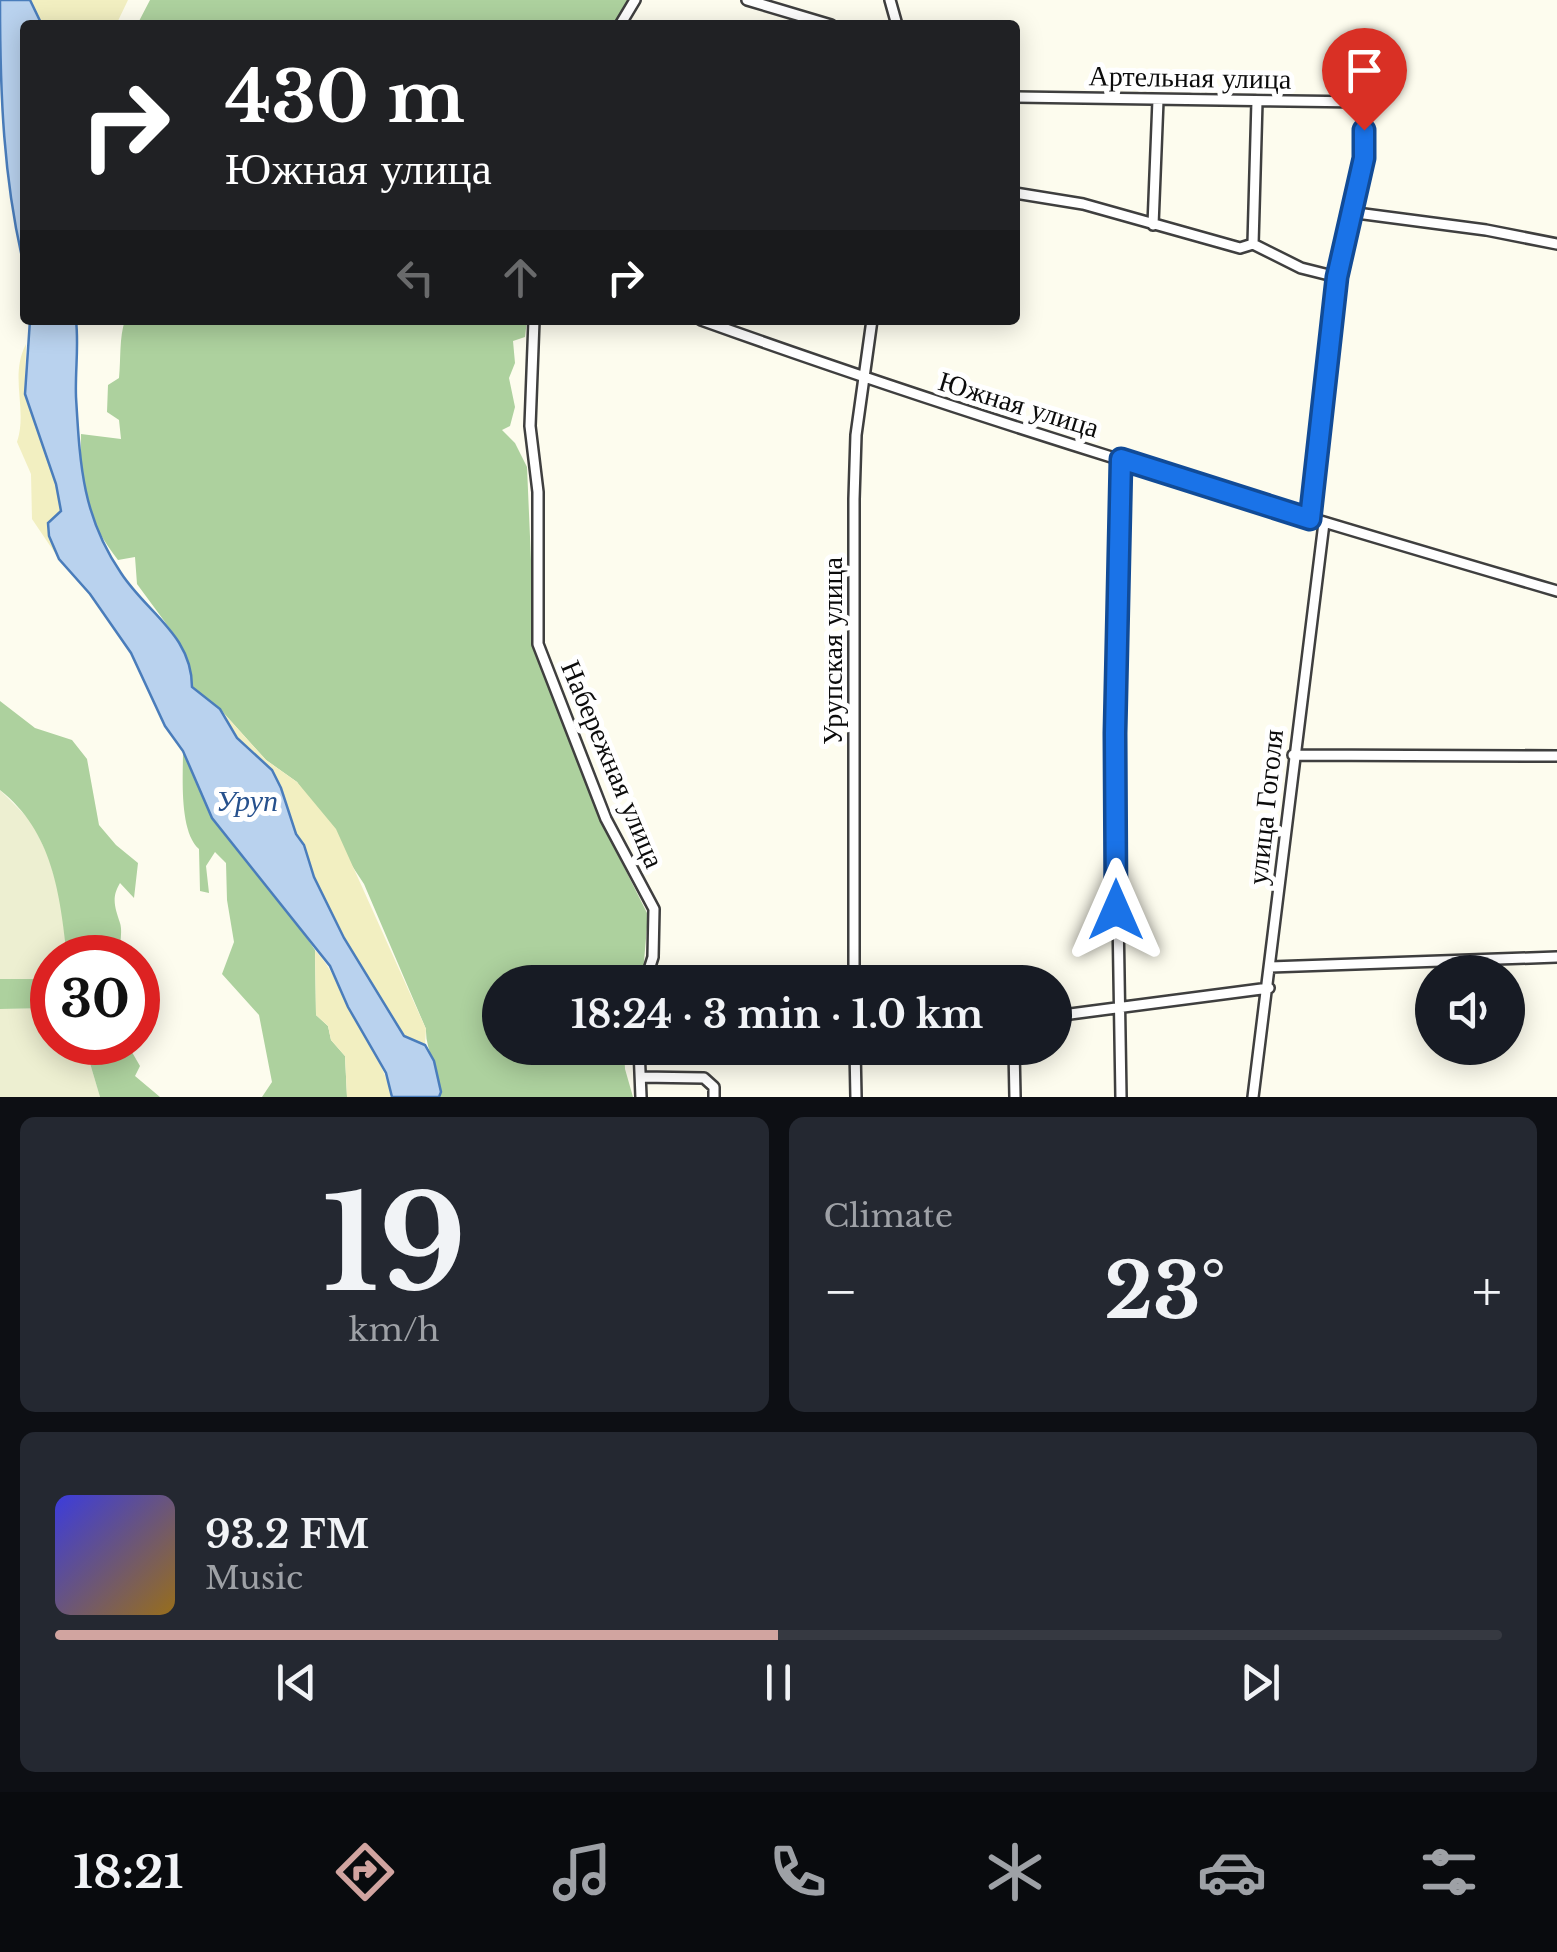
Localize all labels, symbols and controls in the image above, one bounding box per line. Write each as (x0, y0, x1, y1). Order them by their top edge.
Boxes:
pin (1322, 28, 1407, 131)
icon: arrive (1337, 43, 1392, 98)
text: 430 m (225, 54, 465, 141)
street label: Артельная улица (1088, 58, 1292, 97)
icon: right (60, 60, 190, 190)
text: Южная улица (225, 140, 492, 196)
icon: left (388, 250, 443, 305)
icon: ahead (493, 250, 548, 305)
icon: right (598, 250, 653, 305)
street label: Южная улица (934, 363, 1104, 446)
street label: Урупская улица (815, 556, 850, 745)
street label: Набережная улица (553, 655, 672, 874)
street label: улица Гоголя (1240, 727, 1291, 887)
water label: Уруп (216, 782, 278, 819)
position arrow (1064, 858, 1168, 962)
speed limit sign: 30 (30, 935, 160, 1065)
map controls (1415, 955, 1525, 1065)
button: sound (1415, 955, 1525, 1065)
text: 18:24 · 3 min · 1.0 km (571, 991, 983, 1038)
text: 19 (322, 1164, 466, 1325)
text: Climate (824, 1196, 953, 1236)
text: 23° (1104, 1245, 1226, 1338)
text: − (824, 1258, 858, 1326)
text: + (1472, 1258, 1502, 1326)
text: km/h (349, 1310, 440, 1350)
text: 93.2 FM (205, 1511, 369, 1558)
text: Music (205, 1558, 303, 1598)
icon: previous (269, 1655, 324, 1710)
icon: pause (751, 1655, 806, 1710)
icon: next (1233, 1655, 1288, 1710)
icon: directions (330, 1837, 400, 1907)
icon: music (547, 1837, 617, 1907)
icon: phone (763, 1837, 833, 1907)
icon: climate (980, 1837, 1050, 1907)
icon: car (1197, 1837, 1267, 1907)
icon: filters (1414, 1837, 1484, 1907)
text: 18:21 (73, 1844, 183, 1900)

